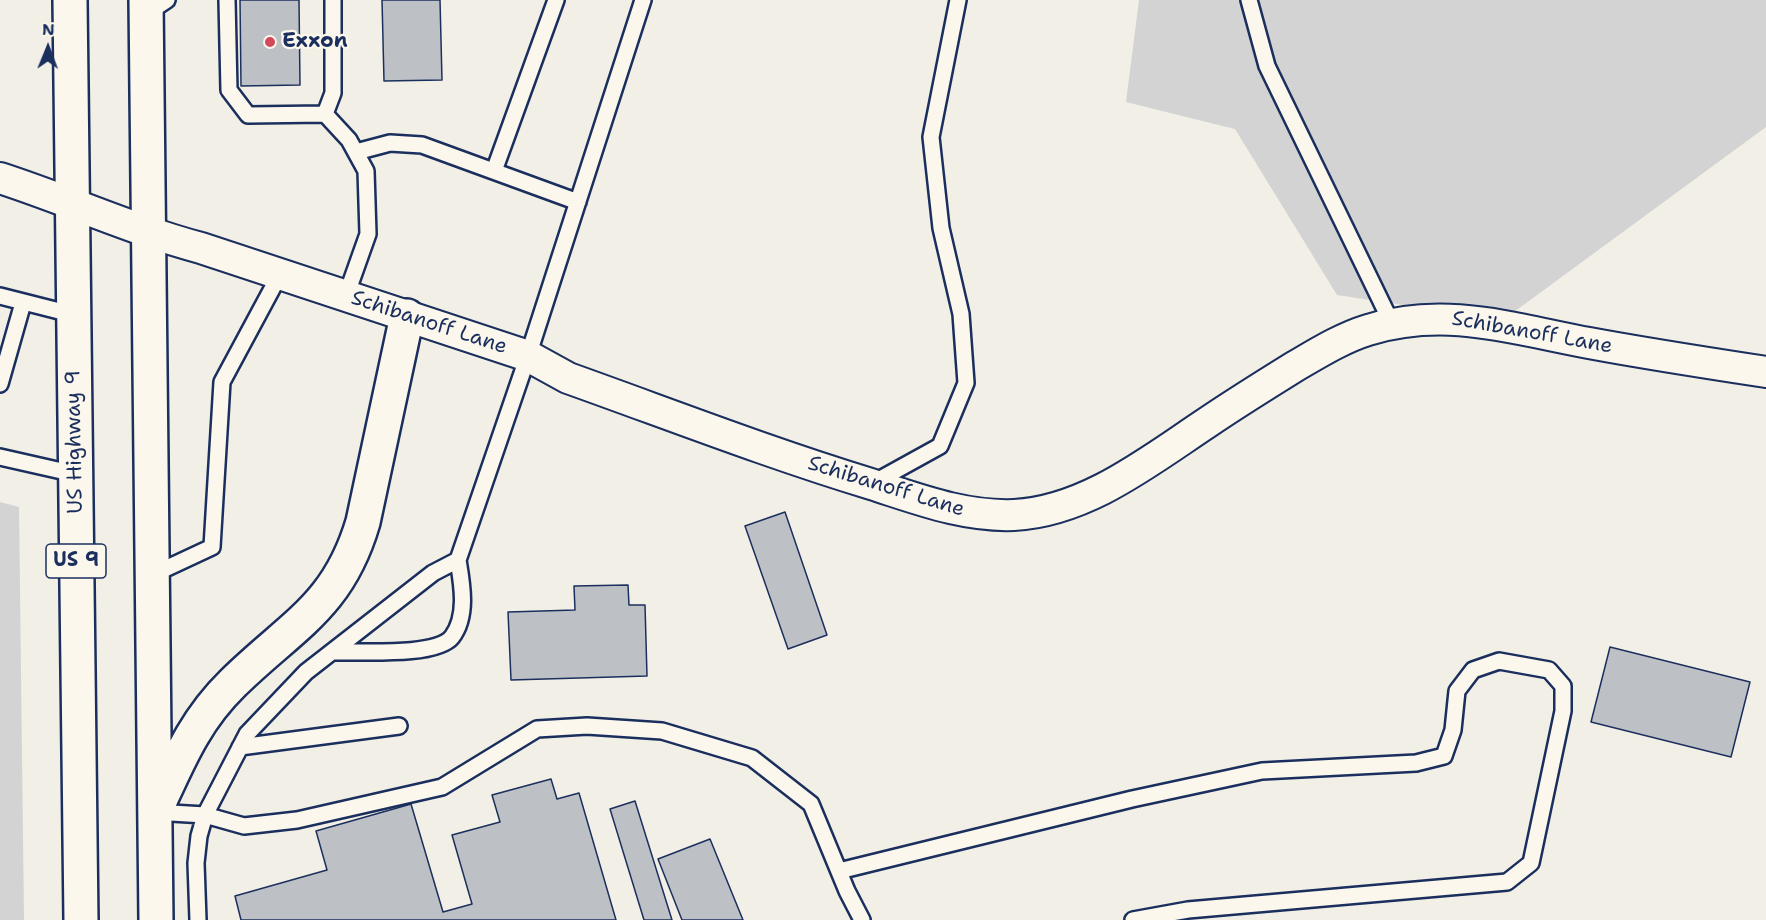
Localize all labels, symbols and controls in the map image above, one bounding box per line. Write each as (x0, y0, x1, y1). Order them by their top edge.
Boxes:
north arrow (18, 18, 78, 78)
text: N (42, 19, 55, 40)
place label: Exxon (282, 29, 348, 55)
marker: Exxon (263, 35, 277, 49)
street label: Schibanoff Lane (348, 286, 510, 360)
street label: Schibanoff Lane (1450, 306, 1614, 360)
street label: US Highway 9 (61, 370, 89, 514)
street label: Schibanoff Lane (805, 451, 967, 523)
road number: US 9 (46, 544, 106, 578)

